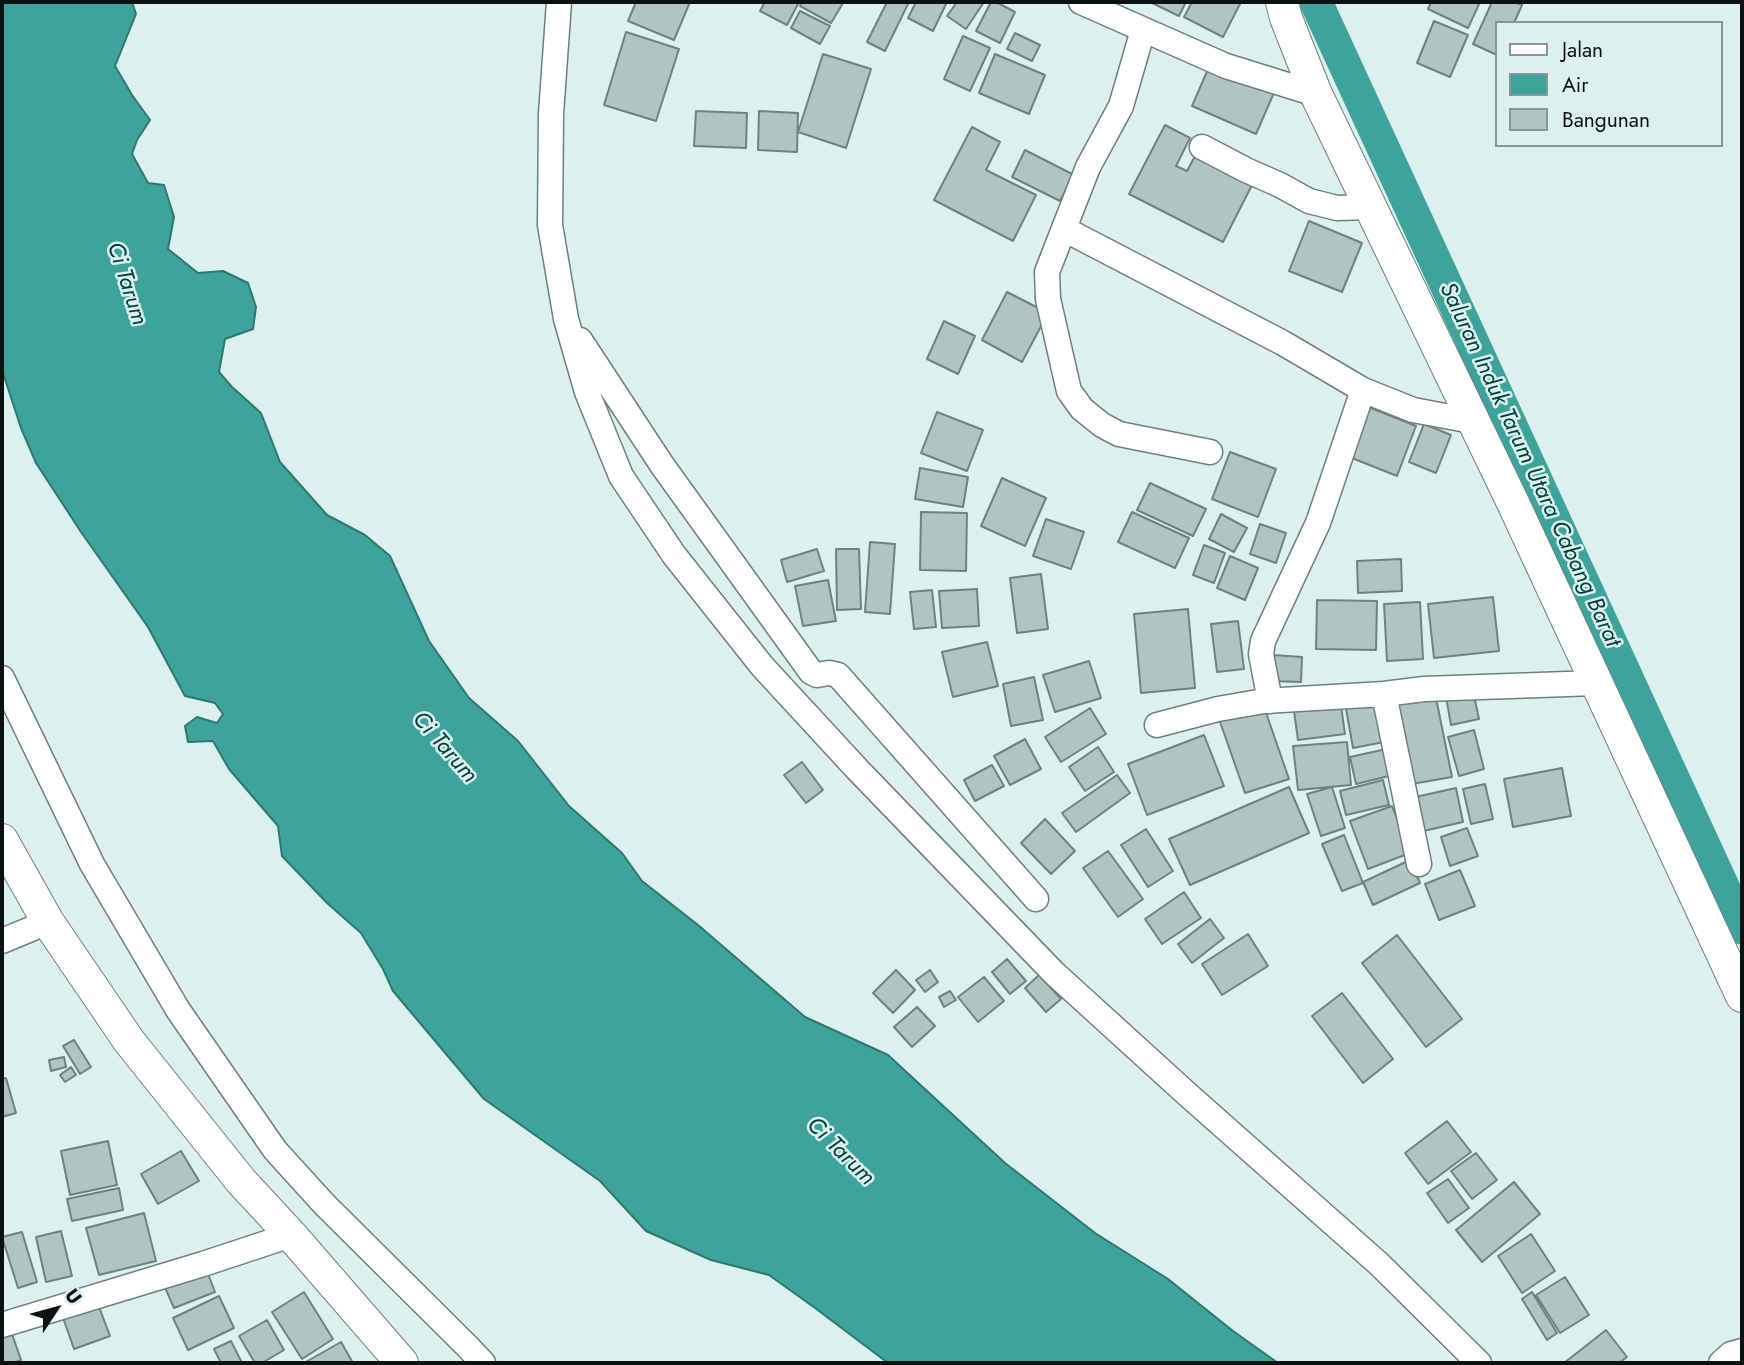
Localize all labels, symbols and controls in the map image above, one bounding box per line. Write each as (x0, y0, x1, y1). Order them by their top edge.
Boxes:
legend (1496, 21, 1723, 147)
text: Jalan (1562, 35, 1603, 65)
text: Air (1562, 70, 1589, 100)
text: Bangunan (1562, 105, 1650, 135)
water label: Ci Tarum (100, 239, 152, 329)
water label: Saluran Induk Tarum Utara Cabang Barat (1432, 278, 1626, 652)
water label: Ci Tarum (406, 707, 482, 789)
water label: Ci Tarum (800, 1112, 880, 1192)
north arrow (21, 1274, 91, 1344)
text: U (59, 1283, 88, 1310)

